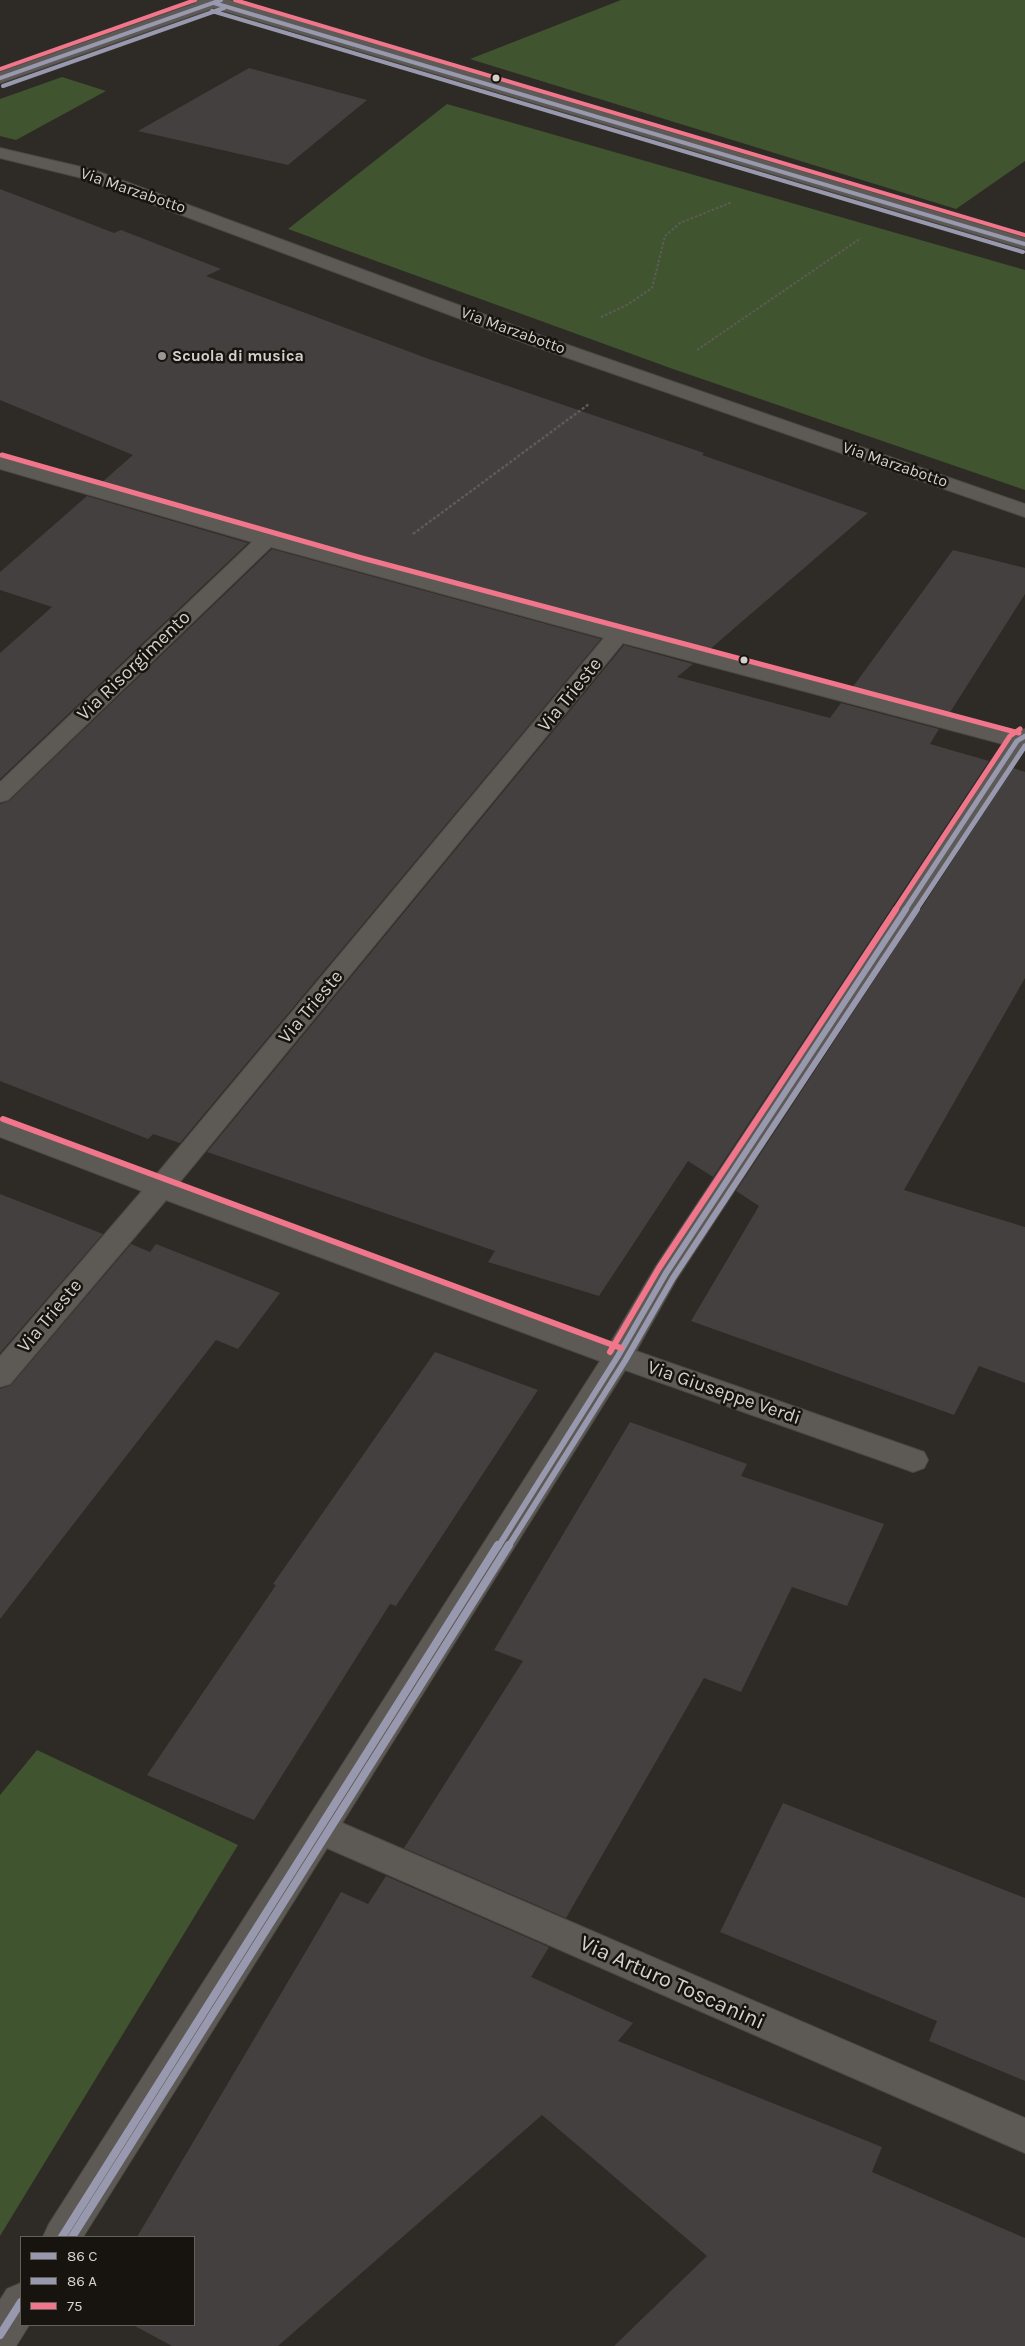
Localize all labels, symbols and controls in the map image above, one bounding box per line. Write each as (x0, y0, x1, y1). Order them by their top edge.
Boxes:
unlabelled marker (491, 73, 501, 83)
street label: Via Marzabotto (78, 164, 188, 218)
street label: Via Marzabotto (458, 303, 568, 359)
place label: Scuola di musica (172, 346, 304, 366)
marker: Scuola di musica (156, 350, 168, 362)
street label: Via Marzabotto (840, 438, 950, 492)
street label: Via Risorgimento (73, 606, 195, 726)
street label: Via Trieste (533, 653, 607, 737)
unlabelled marker (739, 655, 749, 665)
street label: Via Trieste (274, 966, 348, 1048)
street label: Via Trieste (13, 1275, 87, 1357)
street label: Via Giuseppe Verdi (644, 1356, 804, 1430)
street label: Via Arturo Toscanini (575, 1930, 769, 2036)
legend (20, 2236, 195, 2326)
text: 86 C (67, 2247, 98, 2265)
text: 86 A (67, 2272, 97, 2290)
text: 75 (67, 2297, 83, 2315)

